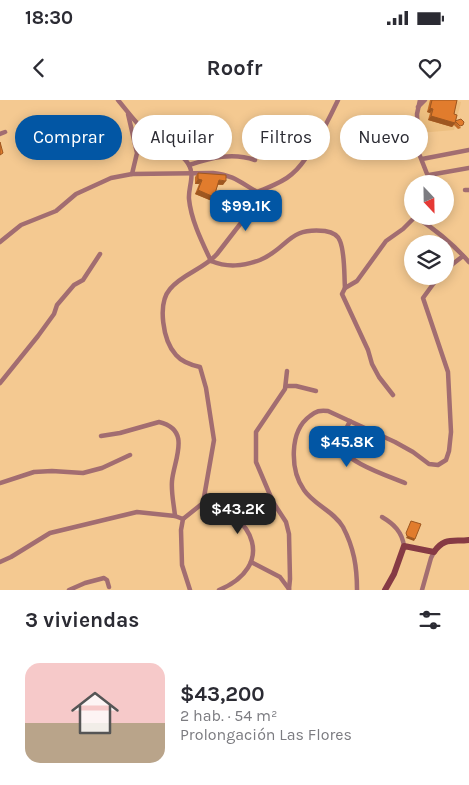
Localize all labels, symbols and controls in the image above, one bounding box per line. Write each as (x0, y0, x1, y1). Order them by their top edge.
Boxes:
text: 18:30 (25, 7, 73, 29)
icon: back (25, 54, 53, 82)
icon: heart (416, 54, 444, 82)
text: Roofr (207, 55, 262, 81)
chip: Comprar (15, 115, 122, 160)
chip: Alquilar (132, 115, 232, 160)
chip: Filtros (242, 115, 330, 160)
chip: Nuevo (340, 115, 428, 160)
north arrow (404, 175, 454, 225)
map controls (404, 175, 454, 285)
pin: $99.1K (205, 190, 287, 232)
text: $99.1K (221, 196, 271, 215)
button: layers (404, 235, 454, 285)
pin: $45.8K (306, 426, 388, 468)
text: $45.8K (320, 432, 374, 451)
pin: $43.2K (197, 492, 279, 535)
text: $43.2K (211, 499, 265, 518)
icon: filters (416, 606, 444, 634)
text: 3 viviendas (25, 608, 139, 632)
text: $43,200 (180, 682, 265, 706)
icon: home (65, 683, 125, 743)
text: 2 hab. · 54 m² (180, 706, 277, 725)
text: Prolongación Las Flores (180, 725, 352, 744)

